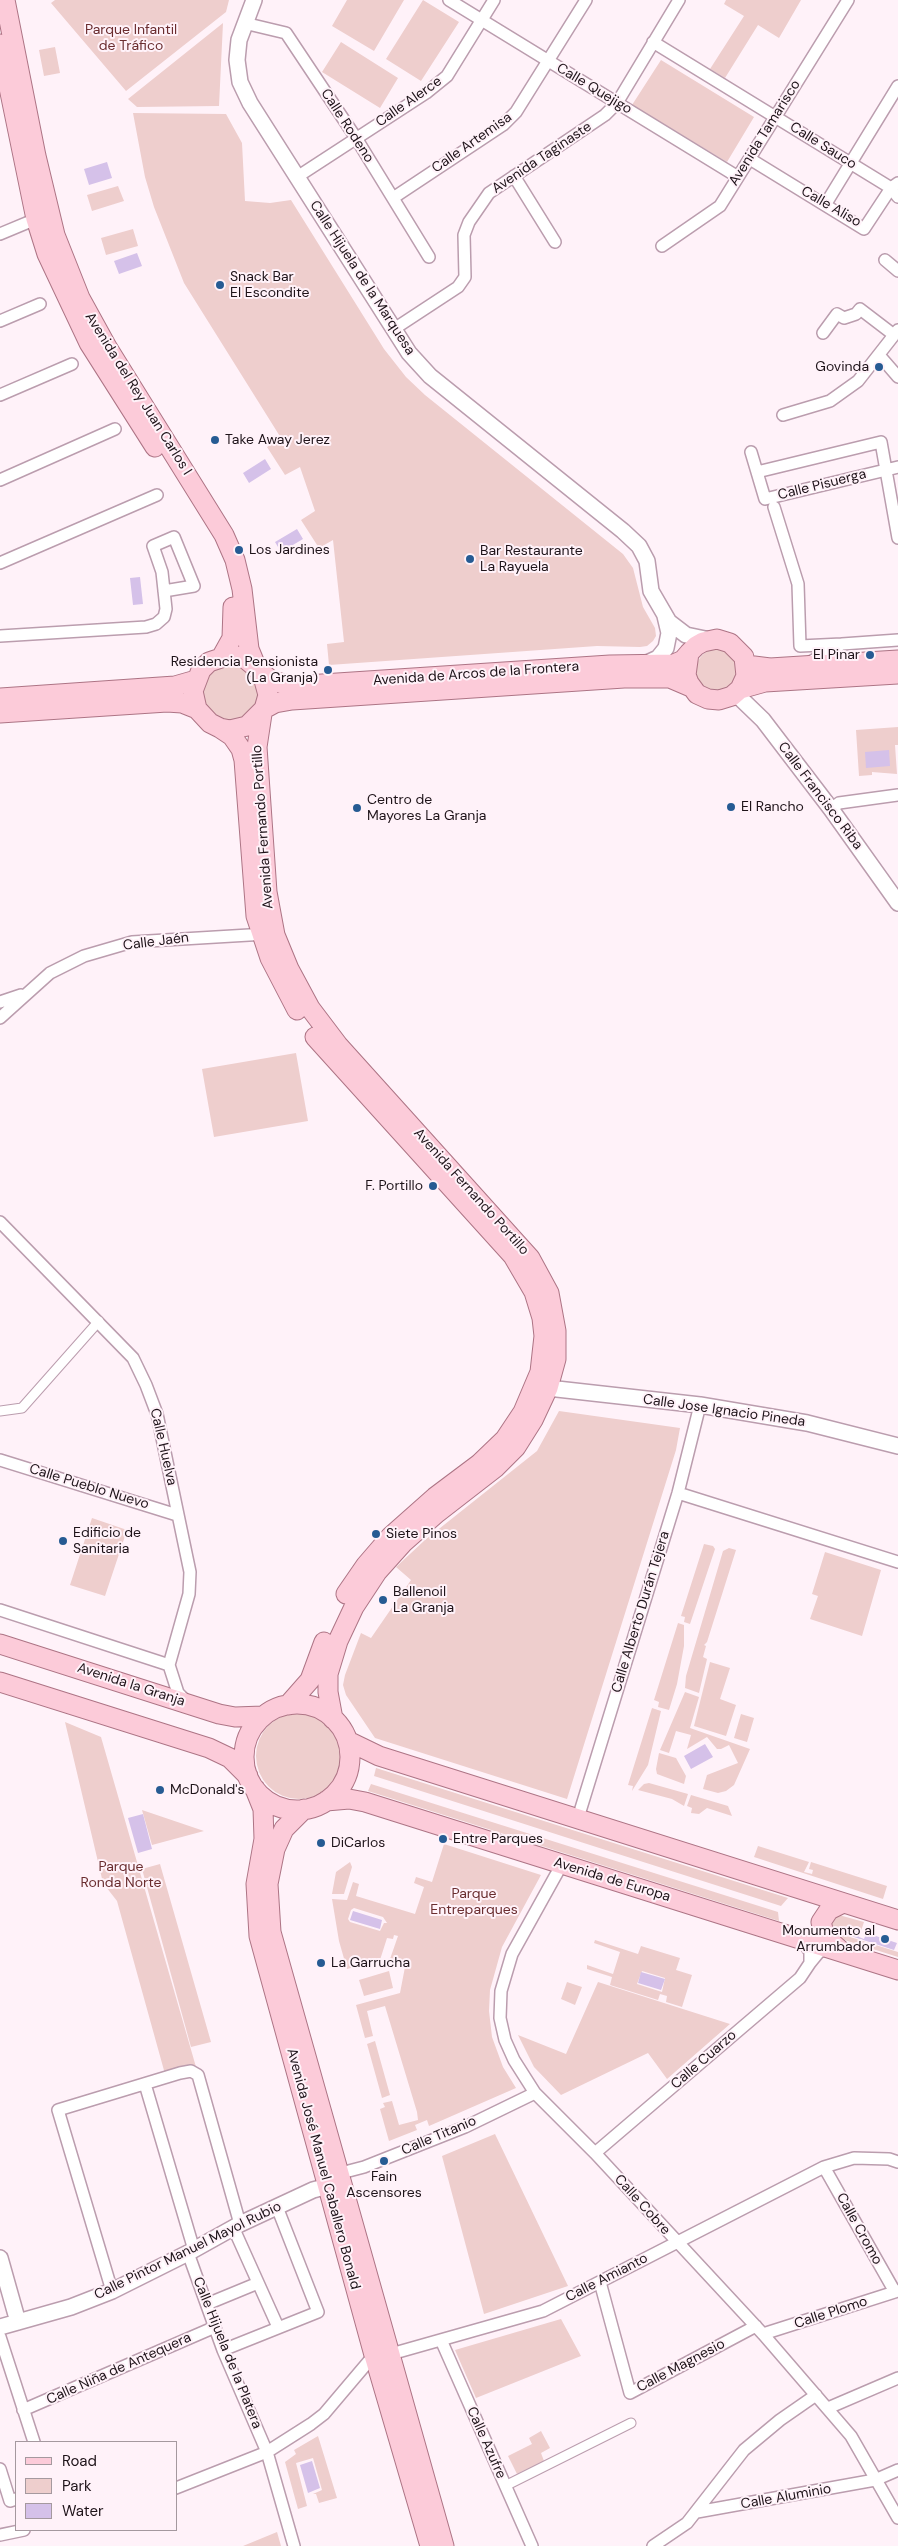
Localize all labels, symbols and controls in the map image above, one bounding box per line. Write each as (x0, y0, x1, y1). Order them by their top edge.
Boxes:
park label: Parque Infantil de Tráfico (85, 22, 177, 54)
street label: Calle Quejigo (553, 60, 635, 118)
street label: Calle Alerce (373, 73, 445, 131)
street label: Avenida Tamarisco (726, 77, 804, 189)
street label: Calle Rodeno (317, 86, 377, 166)
street label: Calle Artemisa (429, 109, 515, 177)
street label: Avenida Taginaste (489, 119, 595, 197)
street label: Calle Sauco (786, 119, 860, 173)
street label: Calle Aliso (798, 183, 864, 231)
street label: Calle Hijuela de la Marquesa (306, 198, 418, 358)
place label: Snack Bar El Escondite (230, 269, 309, 302)
marker: Snack Bar El Escondite (214, 279, 226, 291)
street label: Avenida del Rey Juan Carlos I (81, 310, 195, 478)
place label: Govinda (815, 359, 869, 375)
marker: Govinda (873, 361, 885, 373)
place label: Take Away Jerez (225, 432, 330, 448)
marker: Take Away Jerez (209, 434, 221, 446)
street label: Calle Pisuerga (776, 466, 868, 504)
place label: Los Jardines (249, 542, 330, 558)
place label: Bar Restaurante La Rayuela (480, 543, 583, 576)
marker: Los Jardines (233, 544, 245, 556)
marker: Bar Restaurante La Rayuela (464, 553, 476, 565)
place label: El Pinar (813, 647, 860, 663)
marker: El Pinar (864, 649, 876, 661)
place label: Residencia Pensionista (La Granja) (171, 654, 318, 686)
street label: Avenida de Arcos de la Frontera (372, 658, 580, 690)
marker: Residencia Pensionista (La Granja) (322, 664, 334, 676)
street label: Calle Francisco Riba (774, 739, 866, 853)
street label: Avenida Fernando Portillo (249, 744, 277, 910)
place label: Centro de Mayores La Granja (367, 792, 486, 824)
place label: El Rancho (741, 799, 804, 815)
marker: El Rancho (725, 801, 737, 813)
marker: Centro de Mayores La Granja (351, 802, 363, 814)
street label: Calle Jaén (122, 930, 190, 954)
street label: Avenida Fernando Portillo (410, 1125, 532, 1259)
place label: F. Portillo (365, 1178, 423, 1194)
marker: F. Portillo (427, 1180, 439, 1192)
street label: Calle Jose Ignacio Pineda (642, 1391, 806, 1431)
street label: Calle Huelva (146, 1407, 180, 1487)
street label: Calle Pueblo Nuevo (27, 1461, 151, 1513)
place label: Edificio de Sanitaria (73, 1525, 141, 1558)
place label: Siete Pinos (386, 1526, 457, 1542)
marker: Siete Pinos (370, 1528, 382, 1540)
street label: Calle Alberto Durán Tejera (608, 1529, 674, 1695)
marker: Edificio de Sanitaria (57, 1535, 69, 1547)
place label: Ballenoil La Granja (393, 1584, 454, 1616)
marker: Ballenoil La Granja (377, 1594, 389, 1606)
street label: Avenida la Granja (75, 1660, 187, 1710)
place label: McDonald's (170, 1782, 245, 1798)
marker: McDonald's (154, 1784, 166, 1796)
place label: Entre Parques (453, 1831, 543, 1847)
marker: Entre Parques (437, 1833, 449, 1845)
place label: DiCarlos (331, 1835, 385, 1851)
marker: DiCarlos (315, 1837, 327, 1849)
street label: Avenida de Europa (552, 1854, 672, 1906)
park label: Parque Ronda Norte (81, 1859, 161, 1891)
park label: Parque Entreparques (430, 1886, 518, 1918)
place label: Monumento al Arrumbador (782, 1923, 875, 1955)
marker: Monumento al Arrumbador (879, 1933, 891, 1945)
place label: La Garrucha (331, 1955, 410, 1971)
marker: La Garrucha (315, 1957, 327, 1969)
street label: Calle Cuarzo (668, 2027, 740, 2093)
street label: Avenida José Manuel Caballero Bonald (283, 2047, 363, 2291)
street label: Calle Titanio (399, 2113, 479, 2159)
marker: Fain Ascensores (378, 2155, 390, 2167)
place label: Fain Ascensores (346, 2169, 422, 2202)
street label: Calle Cobre (610, 2171, 674, 2239)
street label: Calle Cromo (832, 2190, 886, 2268)
street label: Calle Pintor Manuel Mayol Rubio (92, 2198, 284, 2304)
street label: Calle Amianto (563, 2250, 651, 2306)
street label: Calle Hijuela de la Platera (189, 2275, 265, 2431)
street label: Calle Plomo (792, 2293, 870, 2333)
street label: Calle Niña de Antequera (44, 2329, 194, 2409)
street label: Calle Magnesio (634, 2336, 728, 2396)
street label: Calle Azufre (463, 2404, 509, 2482)
legend (15, 2441, 178, 2531)
text: Road (62, 2451, 97, 2471)
text: Park (62, 2476, 92, 2496)
street label: Calle Aluminio (739, 2481, 833, 2513)
text: Water (62, 2501, 103, 2521)

